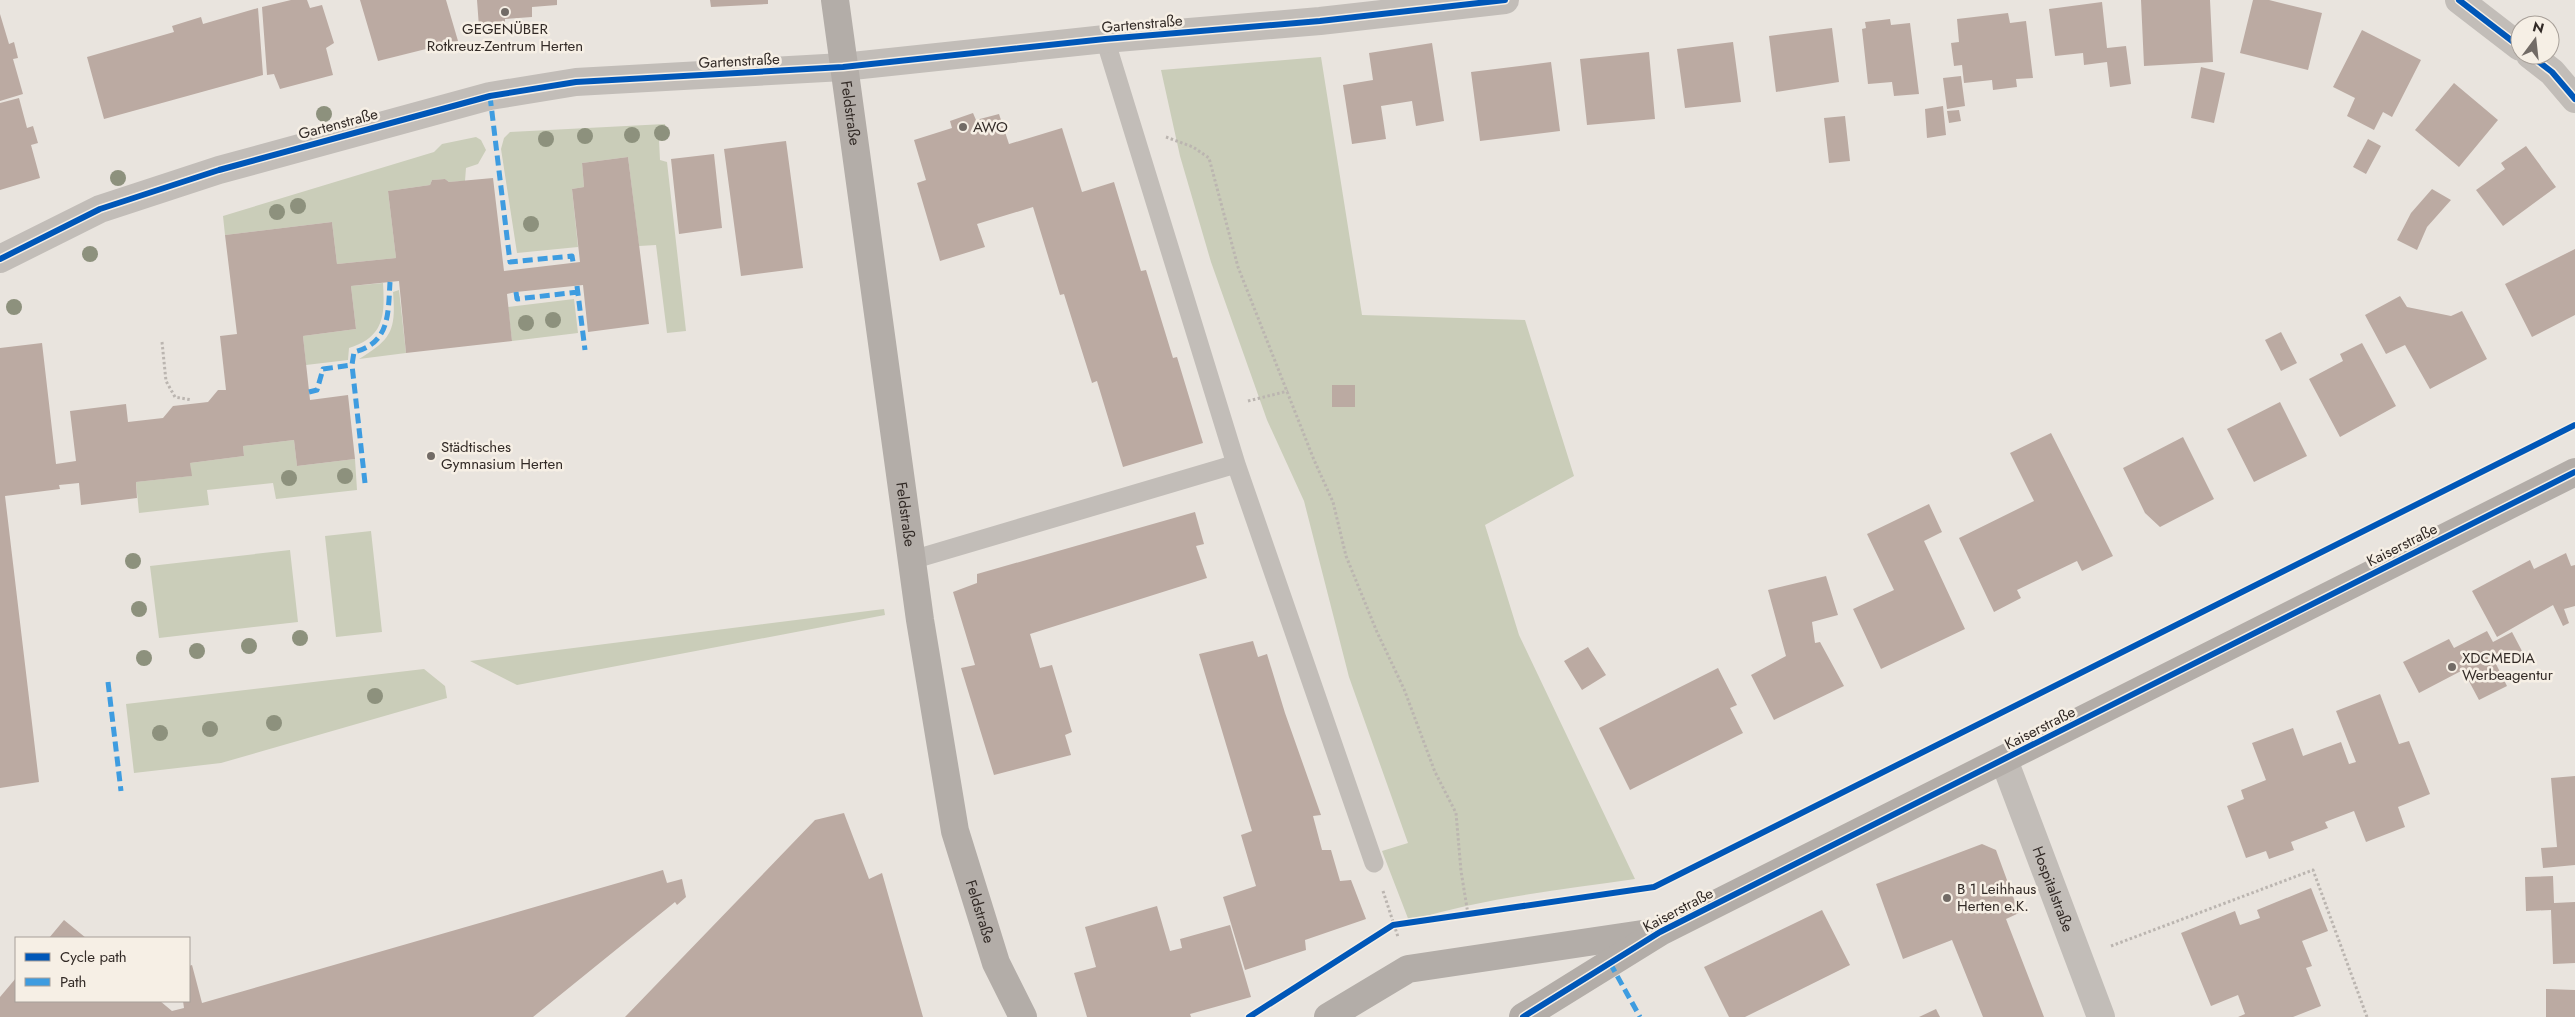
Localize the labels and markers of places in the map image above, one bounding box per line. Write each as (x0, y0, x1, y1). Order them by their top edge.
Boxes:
marker: GEGENÜBER Rotkreuz-Zentrum Herten (499, 6, 511, 18)
place label: GEGENÜBER Rotkreuz-Zentrum Herten (427, 18, 583, 57)
place label: AWO (973, 116, 1008, 138)
marker: AWO (957, 121, 969, 133)
place label: Städtisches Gymnasium Herten (441, 436, 563, 475)
marker: Städtisches Gymnasium Herten (425, 450, 437, 462)
place label: XDCMEDIA Werbeagentur (2462, 647, 2554, 686)
marker: XDCMEDIA Werbeagentur (2446, 661, 2458, 673)
place label: B 1 Leihhaus Herten e.K. (1957, 878, 2036, 917)
marker: B 1 Leihhaus Herten e.K. (1941, 892, 1953, 904)

